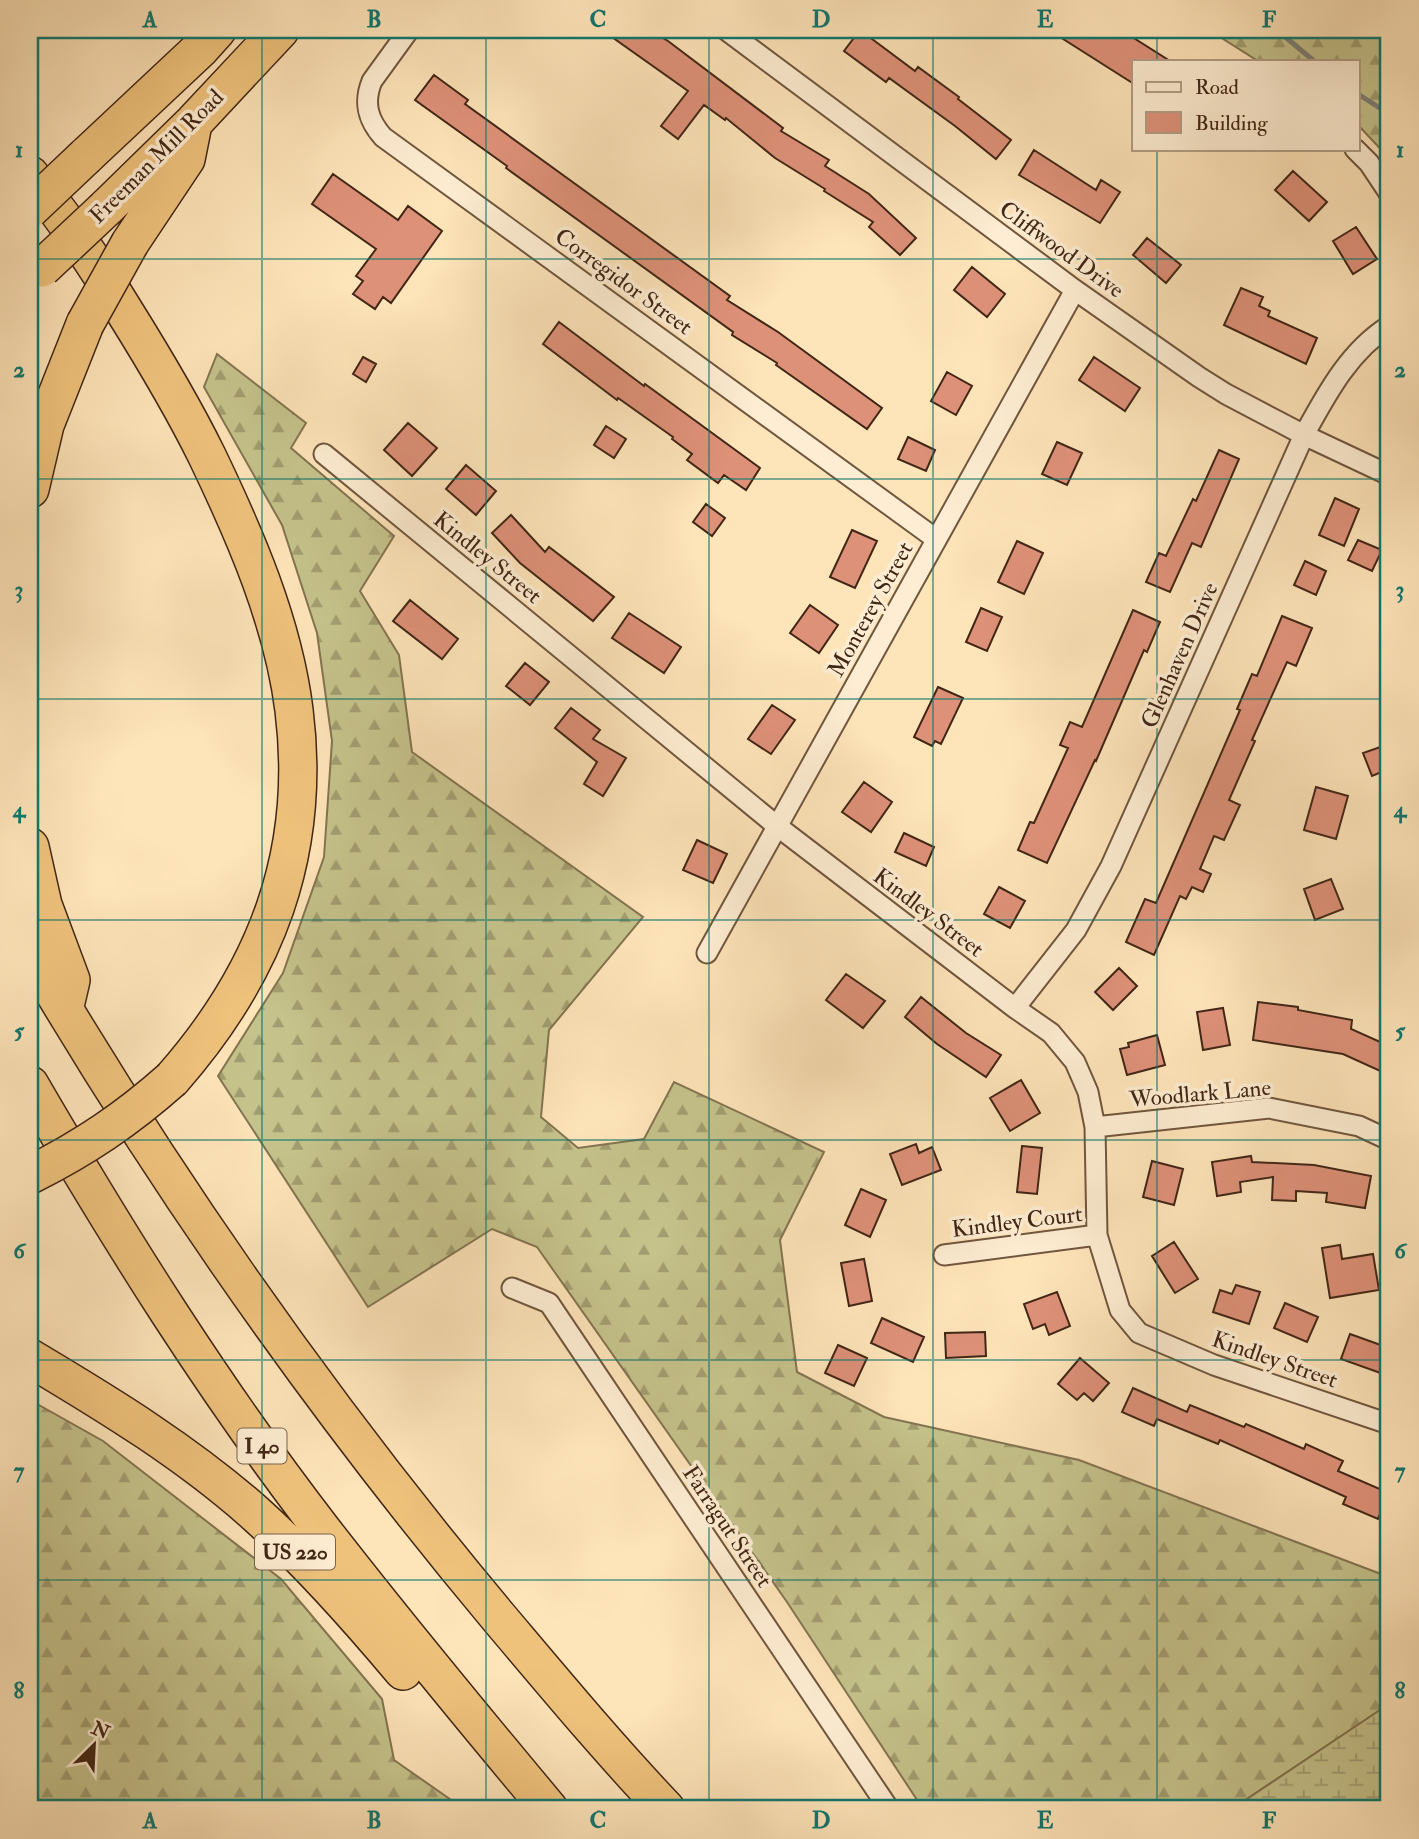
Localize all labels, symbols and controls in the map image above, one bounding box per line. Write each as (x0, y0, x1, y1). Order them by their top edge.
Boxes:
text: A (142, 5, 158, 34)
text: B (366, 5, 382, 34)
text: C (590, 5, 606, 34)
text: D (812, 5, 830, 34)
text: E (1037, 5, 1054, 34)
text: F (1262, 5, 1277, 34)
legend (1132, 60, 1360, 150)
text: Road (1195, 74, 1240, 101)
street label: Freeman Mill Road (83, 83, 230, 230)
text: Building (1195, 110, 1268, 137)
text: 1 (15, 135, 23, 164)
text: 1 (1396, 135, 1404, 164)
street label: Cliffwood Drive (994, 194, 1130, 305)
street label: Corregidor Street (549, 222, 698, 341)
text: 2 (13, 355, 25, 384)
text: 2 (1394, 355, 1406, 384)
street label: Kindley Street (428, 505, 548, 610)
street label: Monterey Street (821, 537, 920, 682)
text: 3 (15, 575, 23, 604)
text: 3 (1396, 575, 1404, 604)
street label: Glenhaven Drive (1134, 577, 1225, 733)
text: 4 (12, 795, 27, 824)
text: 4 (1393, 795, 1408, 824)
street label: Kindley Street (868, 861, 990, 963)
text: 5 (14, 1016, 25, 1045)
text: 5 (1395, 1016, 1406, 1045)
street label: Woodlark Lane (1127, 1073, 1272, 1114)
street label: Kindley Court (950, 1199, 1084, 1244)
text: 6 (13, 1236, 27, 1265)
text: 6 (1394, 1236, 1408, 1265)
street label: Kindley Street (1208, 1324, 1342, 1395)
road number: I 40 (238, 1428, 286, 1464)
text: 7 (14, 1456, 25, 1485)
text: 7 (1395, 1456, 1406, 1485)
street label: Farragut Street (676, 1460, 779, 1593)
road number: US 220 (255, 1534, 335, 1570)
text: 8 (14, 1676, 25, 1705)
text: 8 (1395, 1676, 1406, 1705)
north arrow (60, 1710, 130, 1780)
text: N (87, 1716, 114, 1745)
text: A (142, 1806, 158, 1835)
text: B (366, 1806, 382, 1835)
text: C (590, 1806, 606, 1835)
text: D (812, 1806, 830, 1835)
text: E (1037, 1806, 1054, 1835)
text: F (1262, 1806, 1277, 1835)

